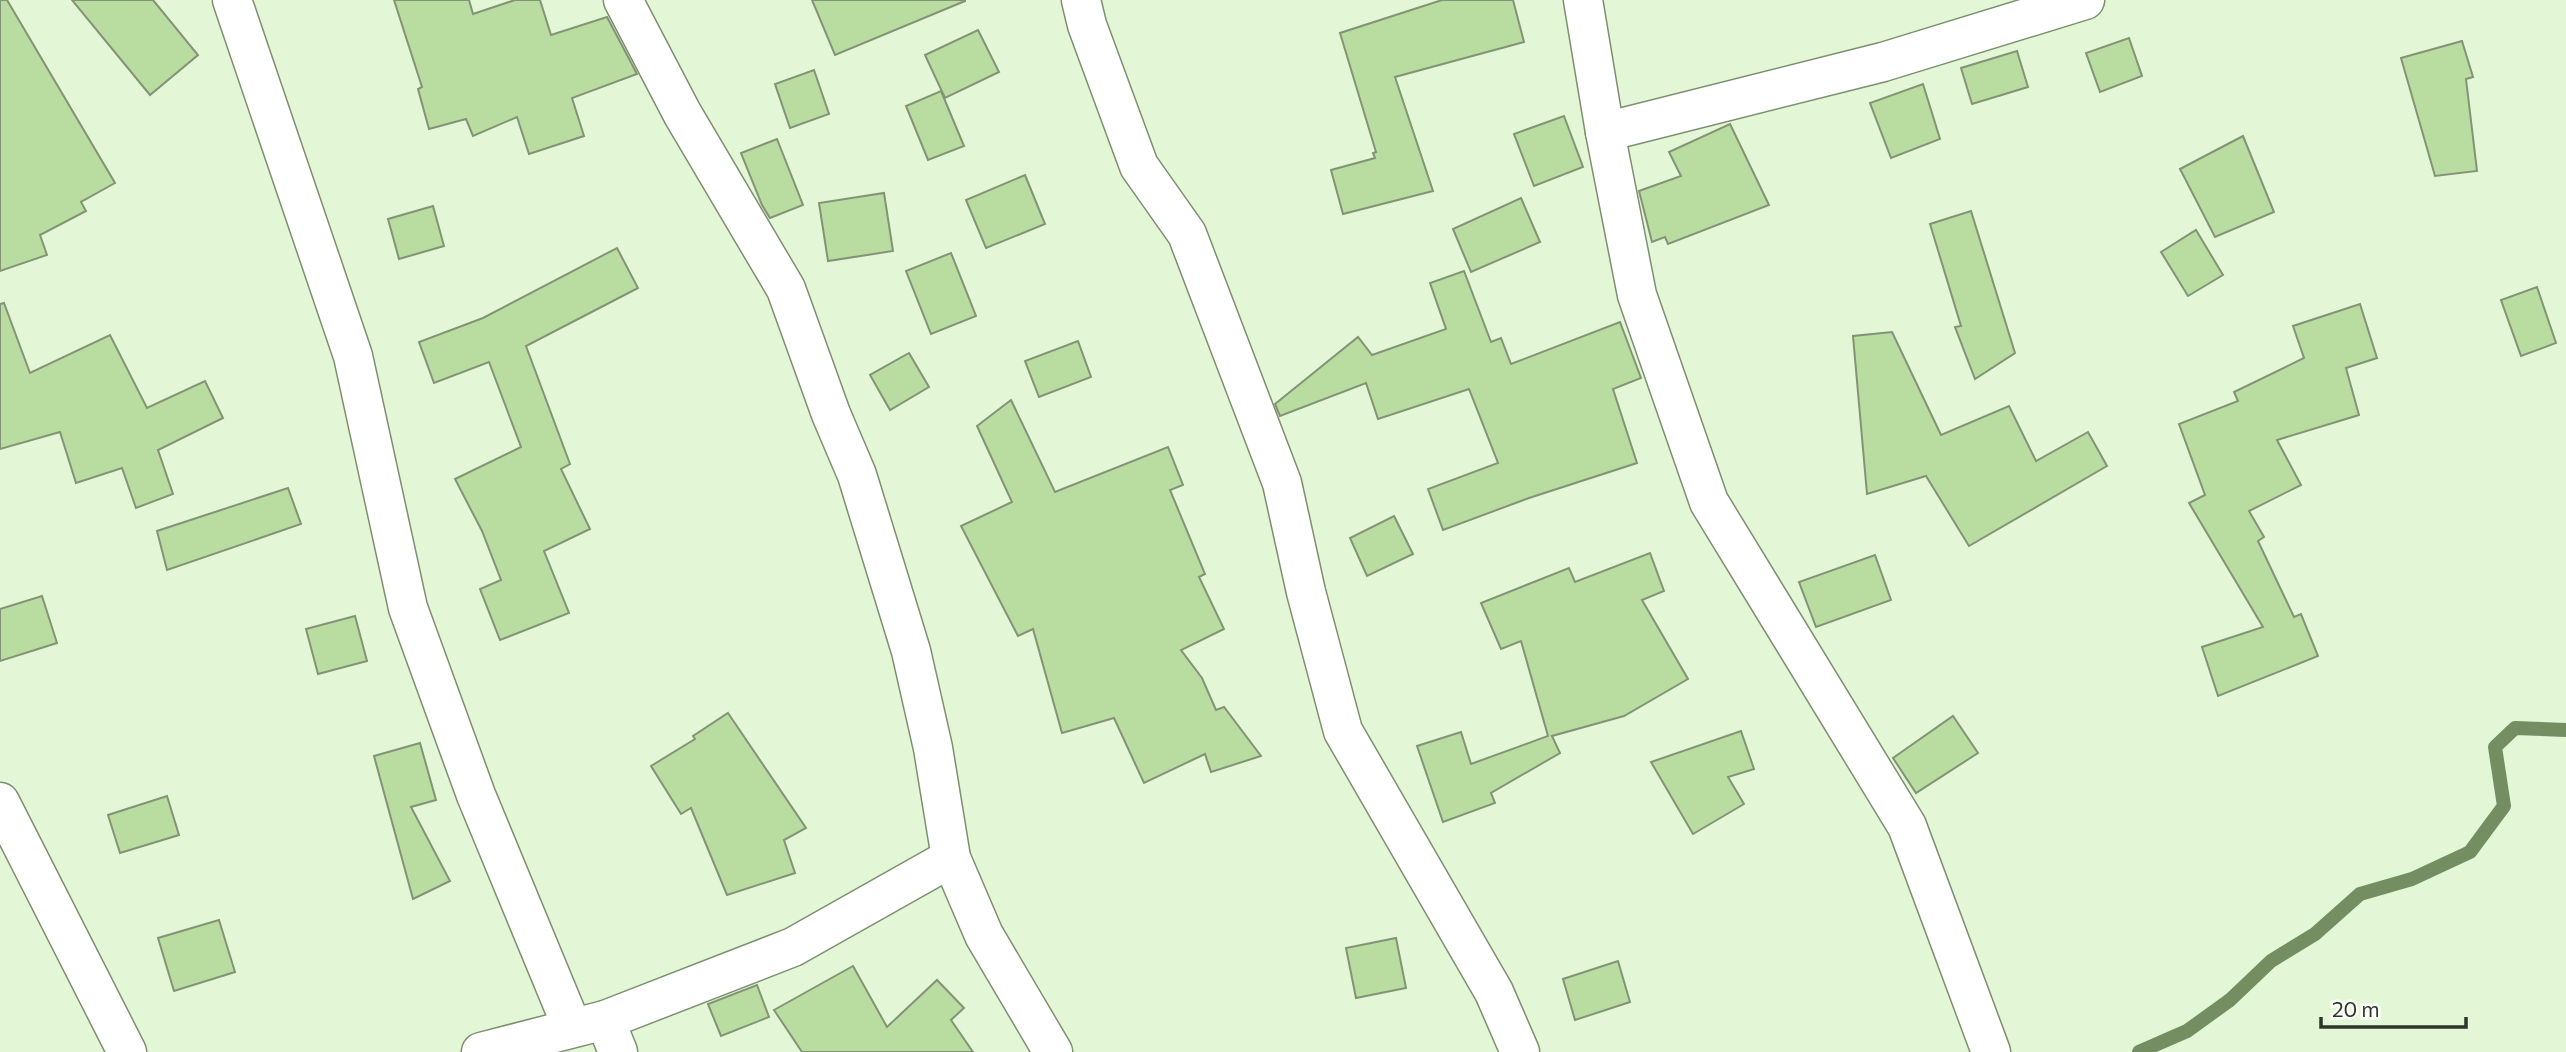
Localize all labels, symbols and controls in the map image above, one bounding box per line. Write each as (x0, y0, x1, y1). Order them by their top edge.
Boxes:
scale bar (2321, 986, 2466, 1030)
text: 20 m (2332, 996, 2380, 1021)

